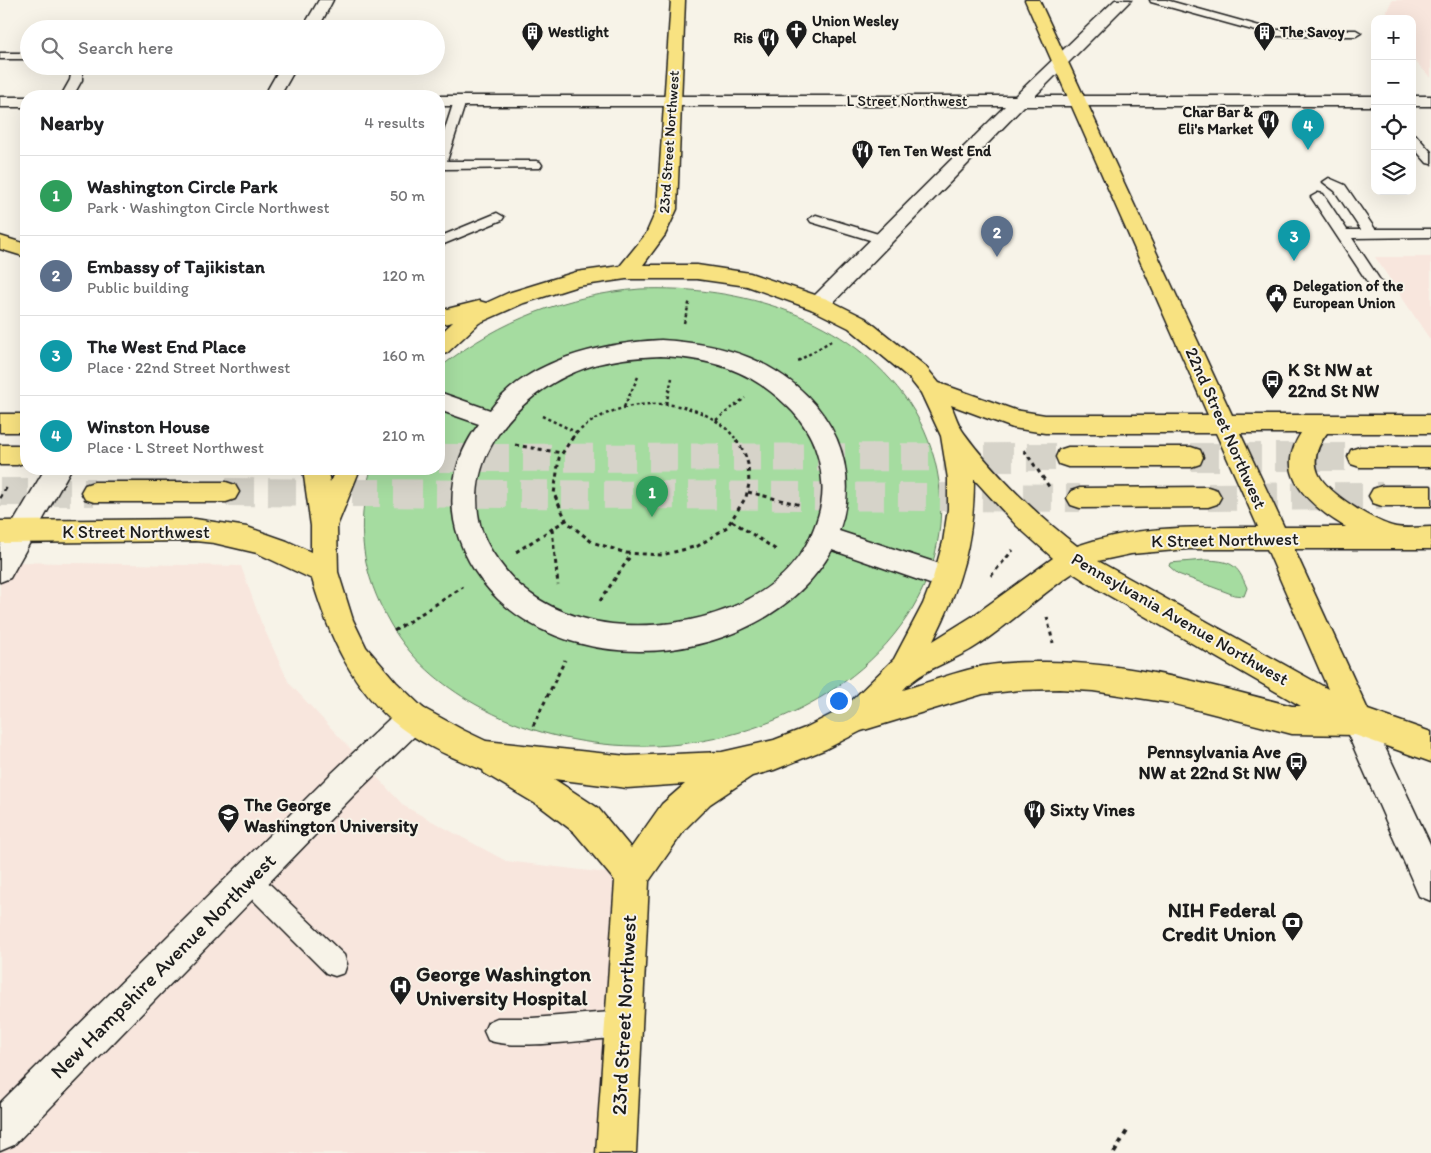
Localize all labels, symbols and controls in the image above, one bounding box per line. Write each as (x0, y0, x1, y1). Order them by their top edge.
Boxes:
place label: Union Wesley Chapel (812, 12, 899, 48)
map controls (1371, 15, 1416, 195)
button: + (1371, 15, 1416, 60)
church icon: Union Wesley Chapel (784, 18, 808, 49)
search box (20, 20, 445, 75)
building icon: Westlight (520, 20, 544, 51)
building icon: The Savoy (1252, 20, 1276, 51)
place label: Westlight (548, 23, 609, 42)
place label: The Savoy (1279, 23, 1345, 42)
restaurant icon: Ris (757, 26, 781, 57)
place label: Ris (733, 29, 753, 47)
icon: search (38, 34, 66, 62)
text: Search here (78, 36, 173, 59)
button: − (1371, 60, 1416, 105)
street label: 23rd Street Northwest (655, 69, 683, 214)
street label: L Street Northwest (847, 92, 968, 110)
place label: Char Bar & Eli's Market (1178, 103, 1253, 138)
button: locate (1371, 105, 1416, 150)
restaurant icon: Char Bar & Eli's Market (1257, 109, 1281, 140)
pin: 4 (1292, 109, 1324, 150)
text: Nearby (40, 110, 104, 135)
text: 4 results (364, 113, 425, 132)
restaurant icon: Ten Ten West End (850, 139, 874, 170)
place label: Ten Ten West End (877, 142, 992, 160)
button: layers (1371, 150, 1416, 195)
text: Washington Circle Park (87, 175, 278, 198)
text: 1 (52, 186, 60, 205)
text: 50 m (390, 186, 425, 205)
text: Park · Washington Circle Northwest (87, 198, 330, 217)
pin: 2 (981, 216, 1013, 257)
pin: 3 (1278, 220, 1310, 261)
text: Embassy of Tajikistan (87, 255, 265, 278)
text: 2 (52, 266, 60, 285)
text: 120 m (382, 266, 425, 285)
place label: Delegation of the European Union (1293, 277, 1403, 313)
text: Public building (87, 278, 189, 297)
public building icon: Delegation of the European Union (1265, 283, 1289, 314)
text: The West End Place (87, 335, 246, 358)
street label: 22nd Street Northwest (1180, 344, 1272, 513)
text: 3 (52, 346, 60, 365)
text: 160 m (382, 346, 425, 365)
text: Place · 22nd Street Northwest (87, 358, 290, 377)
place label: K St NW at 22nd St NW (1288, 359, 1380, 402)
bus stop icon: K St NW at 22nd St NW (1260, 368, 1284, 399)
text: Winston House (87, 415, 210, 438)
text: 4 (51, 426, 61, 445)
text: 210 m (382, 426, 425, 445)
text: Place · L Street Northwest (87, 438, 264, 457)
pin: 1 (636, 476, 668, 517)
street label: K Street Northwest (62, 521, 210, 543)
street label: K Street Northwest (1151, 528, 1299, 552)
street label: Pennsylvania Avenue Northwest (1067, 548, 1293, 690)
your location (826, 688, 852, 714)
place label: Pennsylvania Ave NW at 22nd St NW (1138, 741, 1282, 784)
bus stop icon: Pennsylvania Ave NW at 22nd St NW (1285, 750, 1309, 781)
place label: The George Washington University (243, 794, 419, 837)
restaurant icon: Sixty Vines (1022, 798, 1046, 829)
place label: Sixty Vines (1050, 799, 1135, 821)
school or university icon: The George Washington University (216, 803, 240, 834)
street label: New Hampshire Avenue Northwest (45, 848, 281, 1084)
place label: NIH Federal Credit Union (1162, 897, 1277, 946)
bank icon: NIH Federal Credit Union (1280, 910, 1304, 941)
street label: 23rd Street Northwest (606, 914, 641, 1116)
place label: George Washington University Hospital (416, 961, 592, 1011)
hospital icon: George Washington University Hospital (388, 974, 412, 1005)

